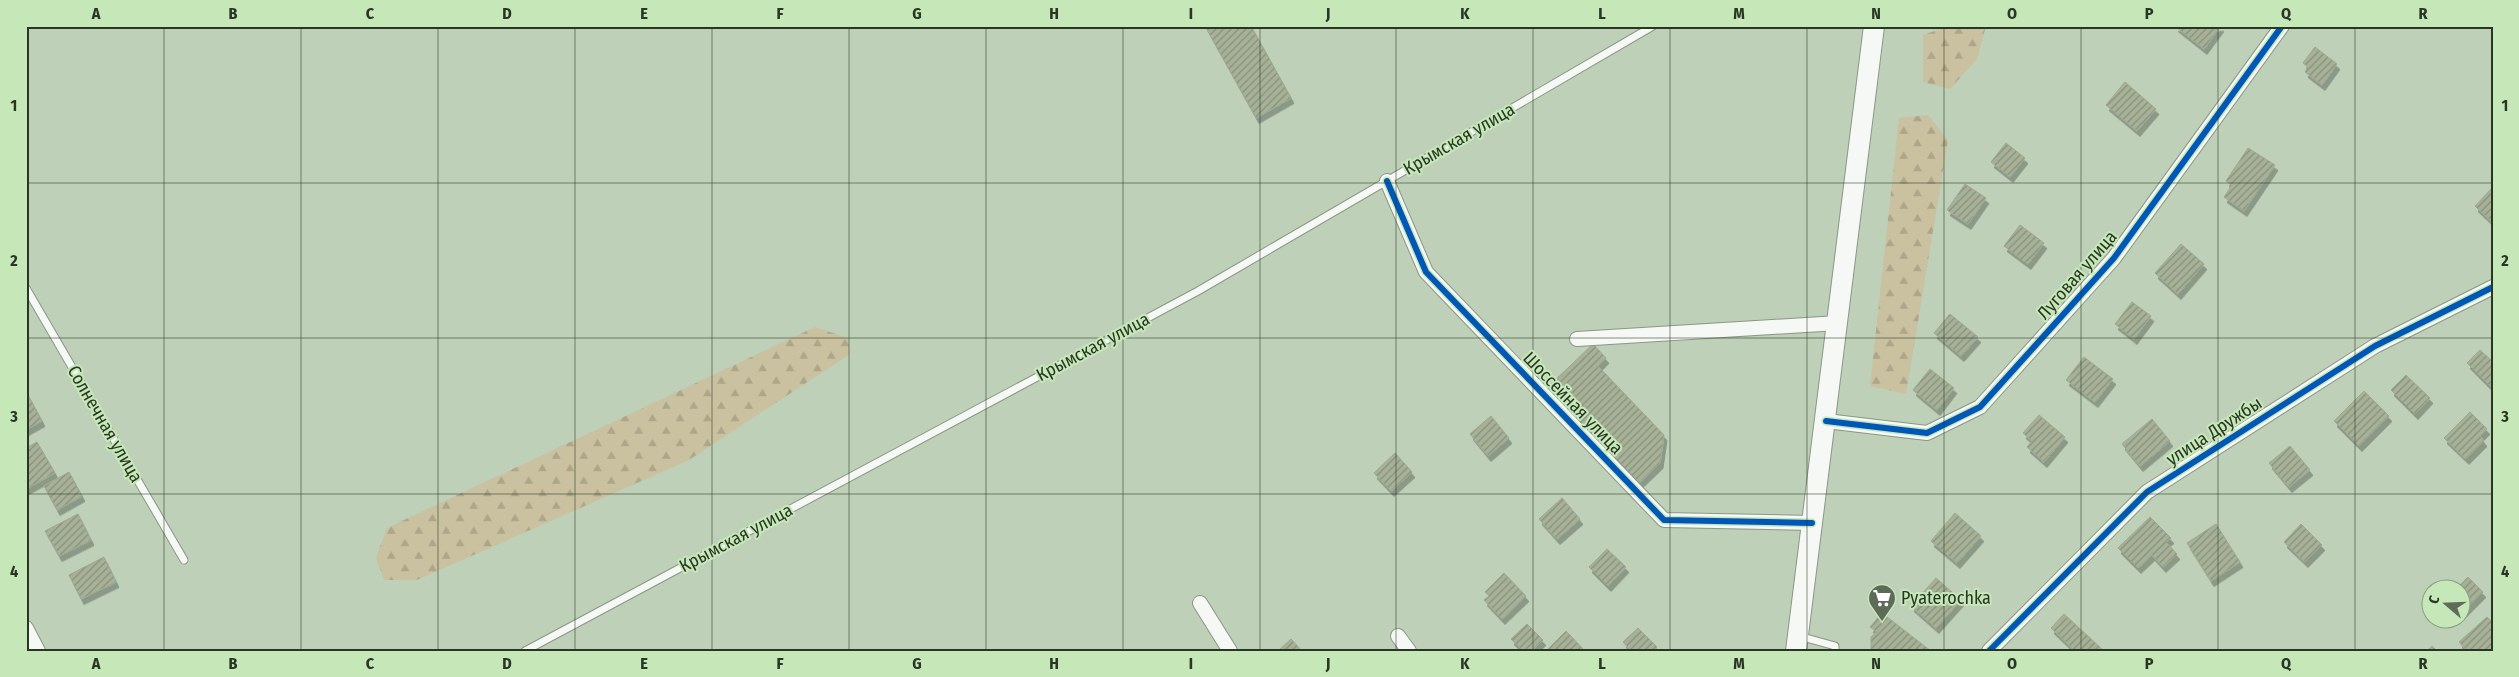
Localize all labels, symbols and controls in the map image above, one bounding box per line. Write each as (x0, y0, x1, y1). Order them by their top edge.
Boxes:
text: A (91, 4, 101, 23)
text: B (229, 4, 238, 23)
text: C (366, 4, 375, 23)
text: D (502, 4, 512, 23)
text: E (640, 4, 648, 23)
text: F (776, 4, 784, 23)
text: G (912, 4, 922, 23)
text: H (1049, 4, 1059, 23)
text: I (1189, 4, 1193, 23)
text: J (1325, 4, 1330, 23)
text: K (1460, 4, 1470, 23)
text: L (1598, 4, 1606, 23)
text: M (1733, 4, 1745, 23)
text: N (1871, 4, 1881, 23)
text: O (2007, 4, 2017, 23)
text: P (2145, 4, 2154, 23)
text: Q (2281, 4, 2292, 23)
text: R (2419, 4, 2429, 23)
text: 1 (11, 96, 17, 115)
text: 1 (2502, 96, 2508, 115)
street label: Крымская улица (1399, 98, 1519, 180)
street label: Луговая улица (2032, 226, 2122, 324)
text: 2 (9, 251, 18, 270)
text: 2 (2500, 251, 2509, 270)
street label: Крымская улица (1033, 308, 1154, 386)
street label: Шоссейная улица (1518, 347, 1628, 459)
street label: Солнечная улица (63, 362, 147, 487)
street label: улица Дружбы (2162, 392, 2266, 470)
text: 3 (9, 407, 18, 426)
text: 3 (2500, 407, 2509, 426)
street label: Крымская улица (676, 499, 797, 577)
text: 4 (10, 562, 18, 581)
text: 4 (2501, 562, 2509, 581)
north arrow (2422, 580, 2472, 630)
supermarket icon: Pyaterochka (1867, 583, 1897, 622)
place label: Pyaterochka (1901, 587, 1991, 609)
text: С (2425, 593, 2444, 606)
text: A (91, 654, 101, 673)
text: B (229, 654, 238, 673)
text: C (366, 654, 375, 673)
text: D (502, 654, 512, 673)
text: E (640, 654, 648, 673)
text: F (776, 654, 784, 673)
text: G (912, 654, 922, 673)
text: H (1049, 654, 1059, 673)
text: I (1189, 654, 1193, 673)
text: J (1325, 654, 1330, 673)
text: K (1460, 654, 1470, 673)
text: L (1598, 654, 1606, 673)
text: M (1733, 654, 1745, 673)
text: N (1871, 654, 1881, 673)
text: O (2007, 654, 2017, 673)
text: P (2145, 654, 2154, 673)
text: Q (2281, 654, 2292, 673)
text: R (2419, 654, 2429, 673)

